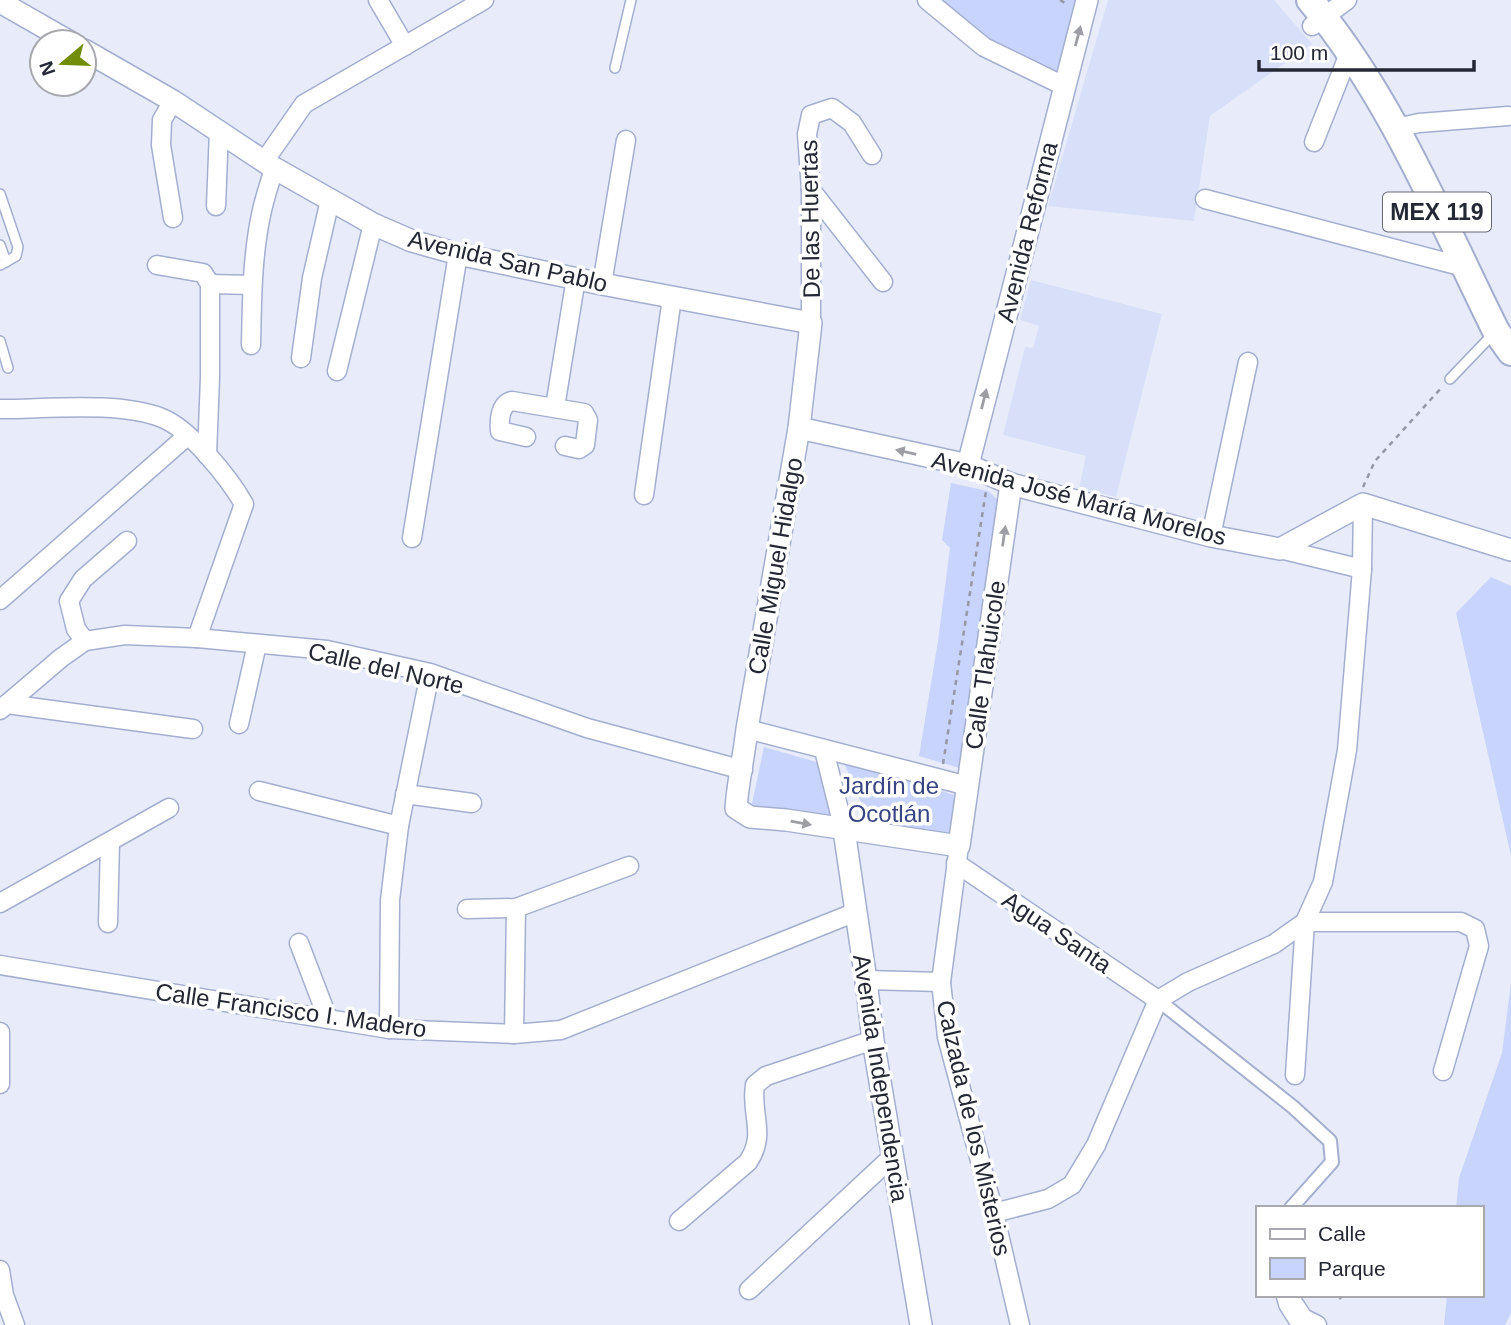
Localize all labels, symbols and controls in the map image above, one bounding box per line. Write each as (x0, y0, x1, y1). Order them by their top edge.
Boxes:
one-way arrow (1073, 26, 1083, 47)
north arrow (28, 28, 98, 98)
scale bar (1259, 28, 1474, 72)
text: 100 m (1270, 41, 1328, 64)
text: N (35, 58, 60, 78)
street label: Avenida Reforma (992, 138, 1063, 325)
street label: De las Huertas (795, 139, 825, 299)
road number: MEX 119 (1383, 192, 1491, 232)
street label: Avenida San Pablo (406, 225, 610, 297)
one-way arrow (979, 388, 990, 410)
one-way arrow (895, 446, 917, 457)
street label: Avenida José María Morelos (929, 446, 1229, 550)
street label: Calle Miguel Hidalgo (743, 455, 807, 677)
one-way arrow (998, 525, 1009, 547)
street label: Calle Tlahuicole (960, 579, 1010, 751)
street label: Calle del Norte (306, 637, 466, 699)
park label: Jardín de Ocotlán (839, 772, 939, 827)
one-way arrow (790, 818, 812, 829)
street label: Agua Santa (997, 886, 1117, 979)
street label: Avenida Independencia (848, 952, 914, 1204)
street label: Calle Francisco I. Madero (154, 978, 428, 1042)
street label: Calzada de los Misterios (931, 998, 1017, 1258)
legend (1256, 1206, 1483, 1297)
text: Calle (1318, 1222, 1366, 1245)
text: Parque (1318, 1257, 1386, 1280)

